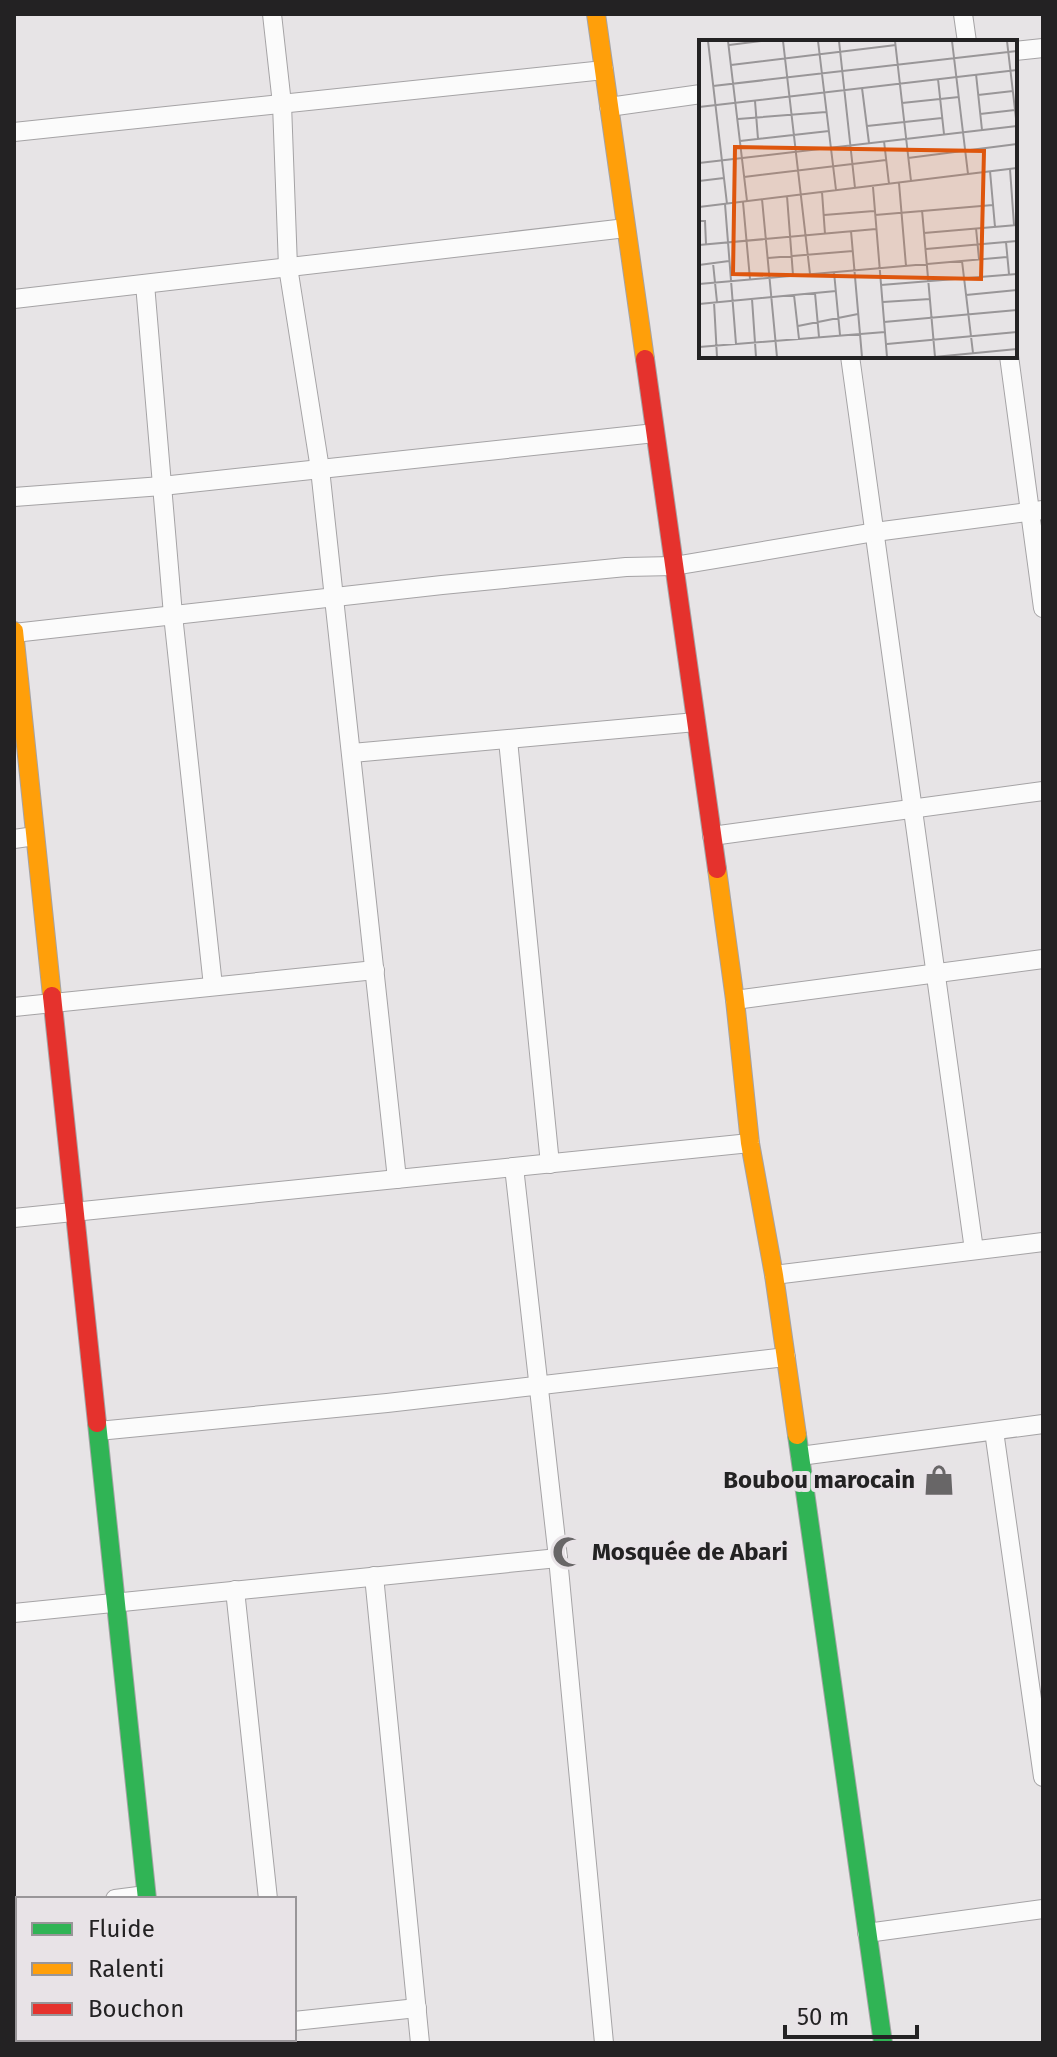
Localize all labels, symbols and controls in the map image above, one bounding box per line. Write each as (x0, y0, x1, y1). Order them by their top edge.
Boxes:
inset map (699, 40, 1017, 358)
shop icon: Boubou marocain (922, 1463, 956, 1497)
place label: Boubou marocain (723, 1466, 915, 1494)
mosque icon: Mosquée de Abari (551, 1535, 585, 1569)
place label: Mosquée de Abari (592, 1538, 788, 1566)
legend (16, 1897, 296, 2041)
text: Fluide (88, 1915, 155, 1943)
text: Ralenti (88, 1955, 165, 1983)
scale bar (785, 1989, 917, 2039)
text: Bouchon (88, 1995, 184, 2023)
text: 50 m (797, 2003, 849, 2031)

